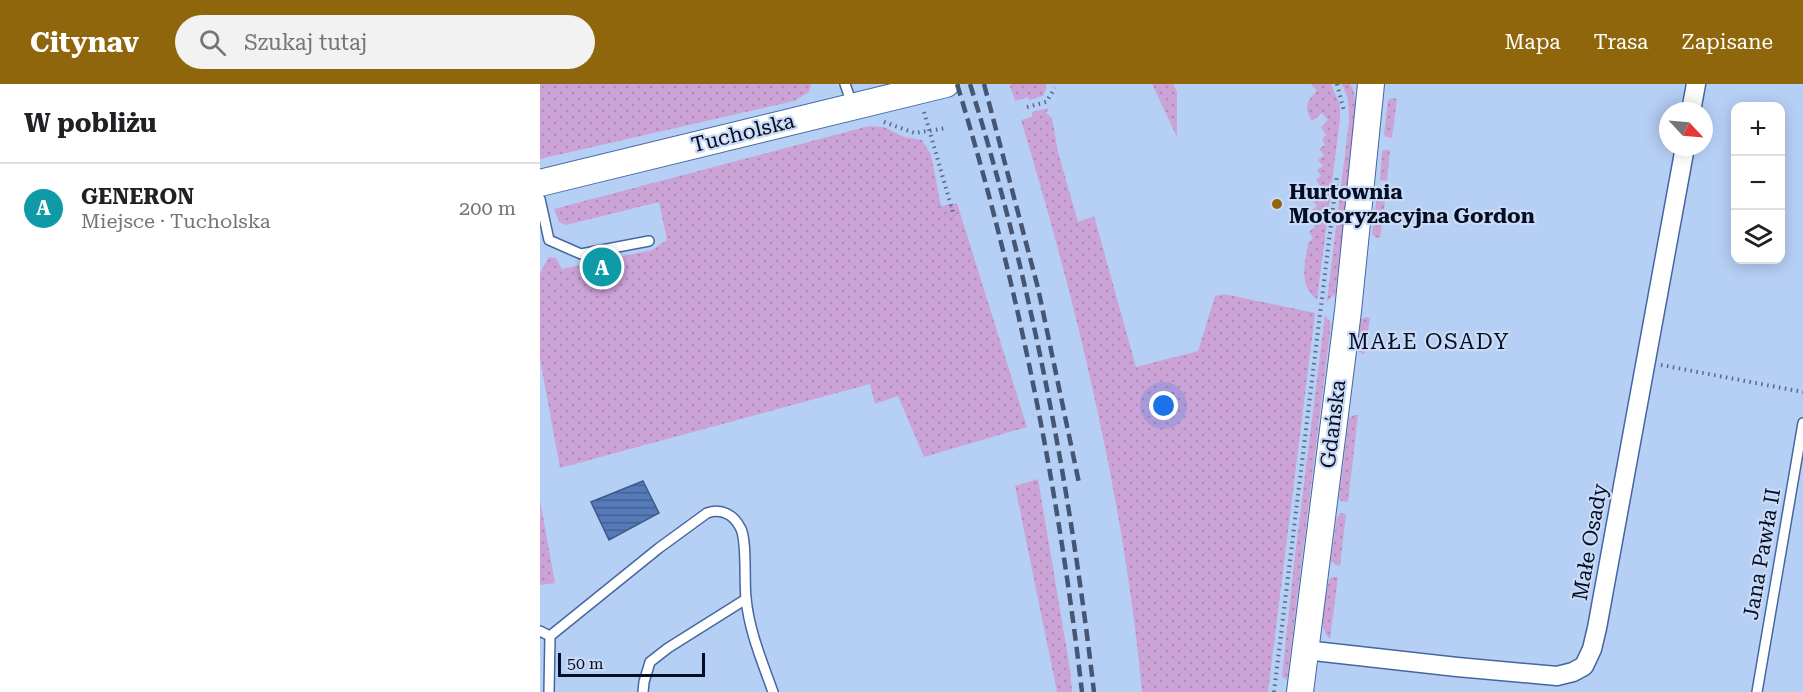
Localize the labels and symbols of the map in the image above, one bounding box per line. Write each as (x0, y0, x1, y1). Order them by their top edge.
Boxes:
north arrow (1659, 102, 1713, 156)
street label: Tucholska (689, 108, 798, 157)
place label: Hurtownia Motoryzacyjna Gordon (1289, 180, 1535, 228)
marker: Hurtownia Motoryzacyjna Gordon (1270, 197, 1284, 211)
pin: A (582, 244, 622, 290)
district label: MAŁE OSADY (1348, 329, 1510, 354)
street label: Gdańska (1316, 378, 1350, 470)
your location (1149, 391, 1178, 420)
street label: Małe Osady (1568, 481, 1612, 602)
street label: Jana Pawła II (1739, 486, 1785, 622)
scale bar (558, 650, 705, 678)

